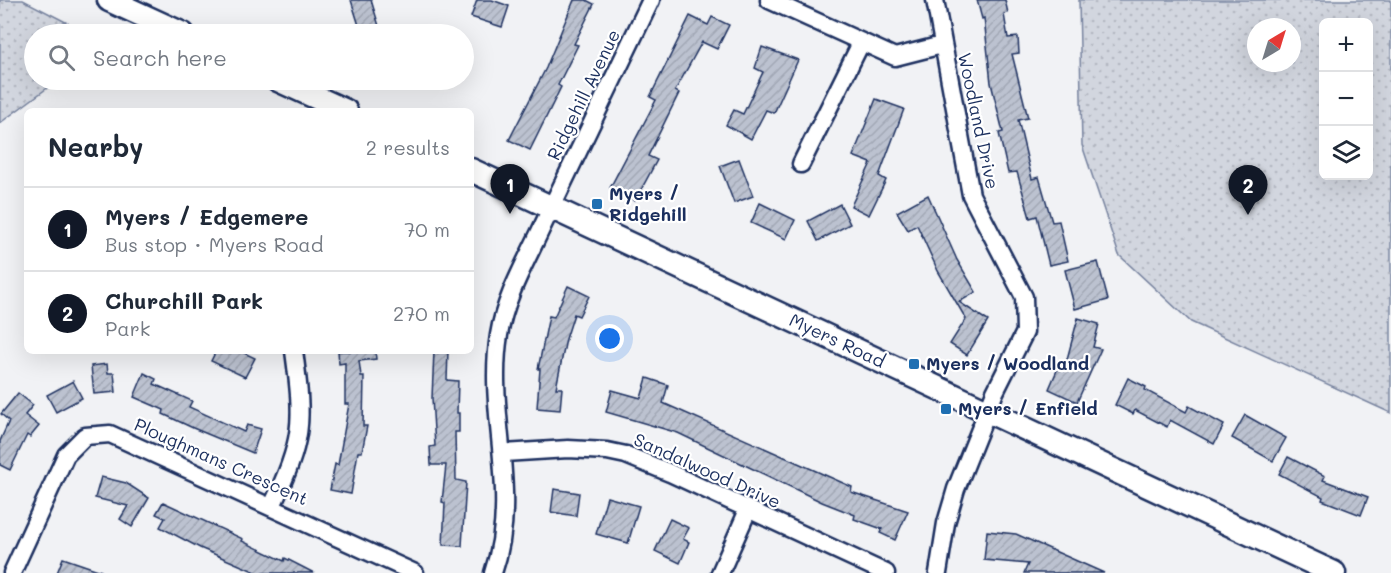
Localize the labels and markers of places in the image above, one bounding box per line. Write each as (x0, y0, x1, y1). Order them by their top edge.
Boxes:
pin: 1 (490, 164, 530, 214)
pin: 2 (1228, 166, 1268, 215)
place label: Myers / Ridgehill (609, 181, 687, 226)
marker: Myers / Ridgehill (590, 197, 604, 211)
place label: Myers / Woodland (926, 351, 1089, 375)
marker: Myers / Woodland (907, 357, 921, 371)
place label: Myers / Enfield (958, 396, 1098, 420)
marker: Myers / Enfield (939, 402, 953, 416)

